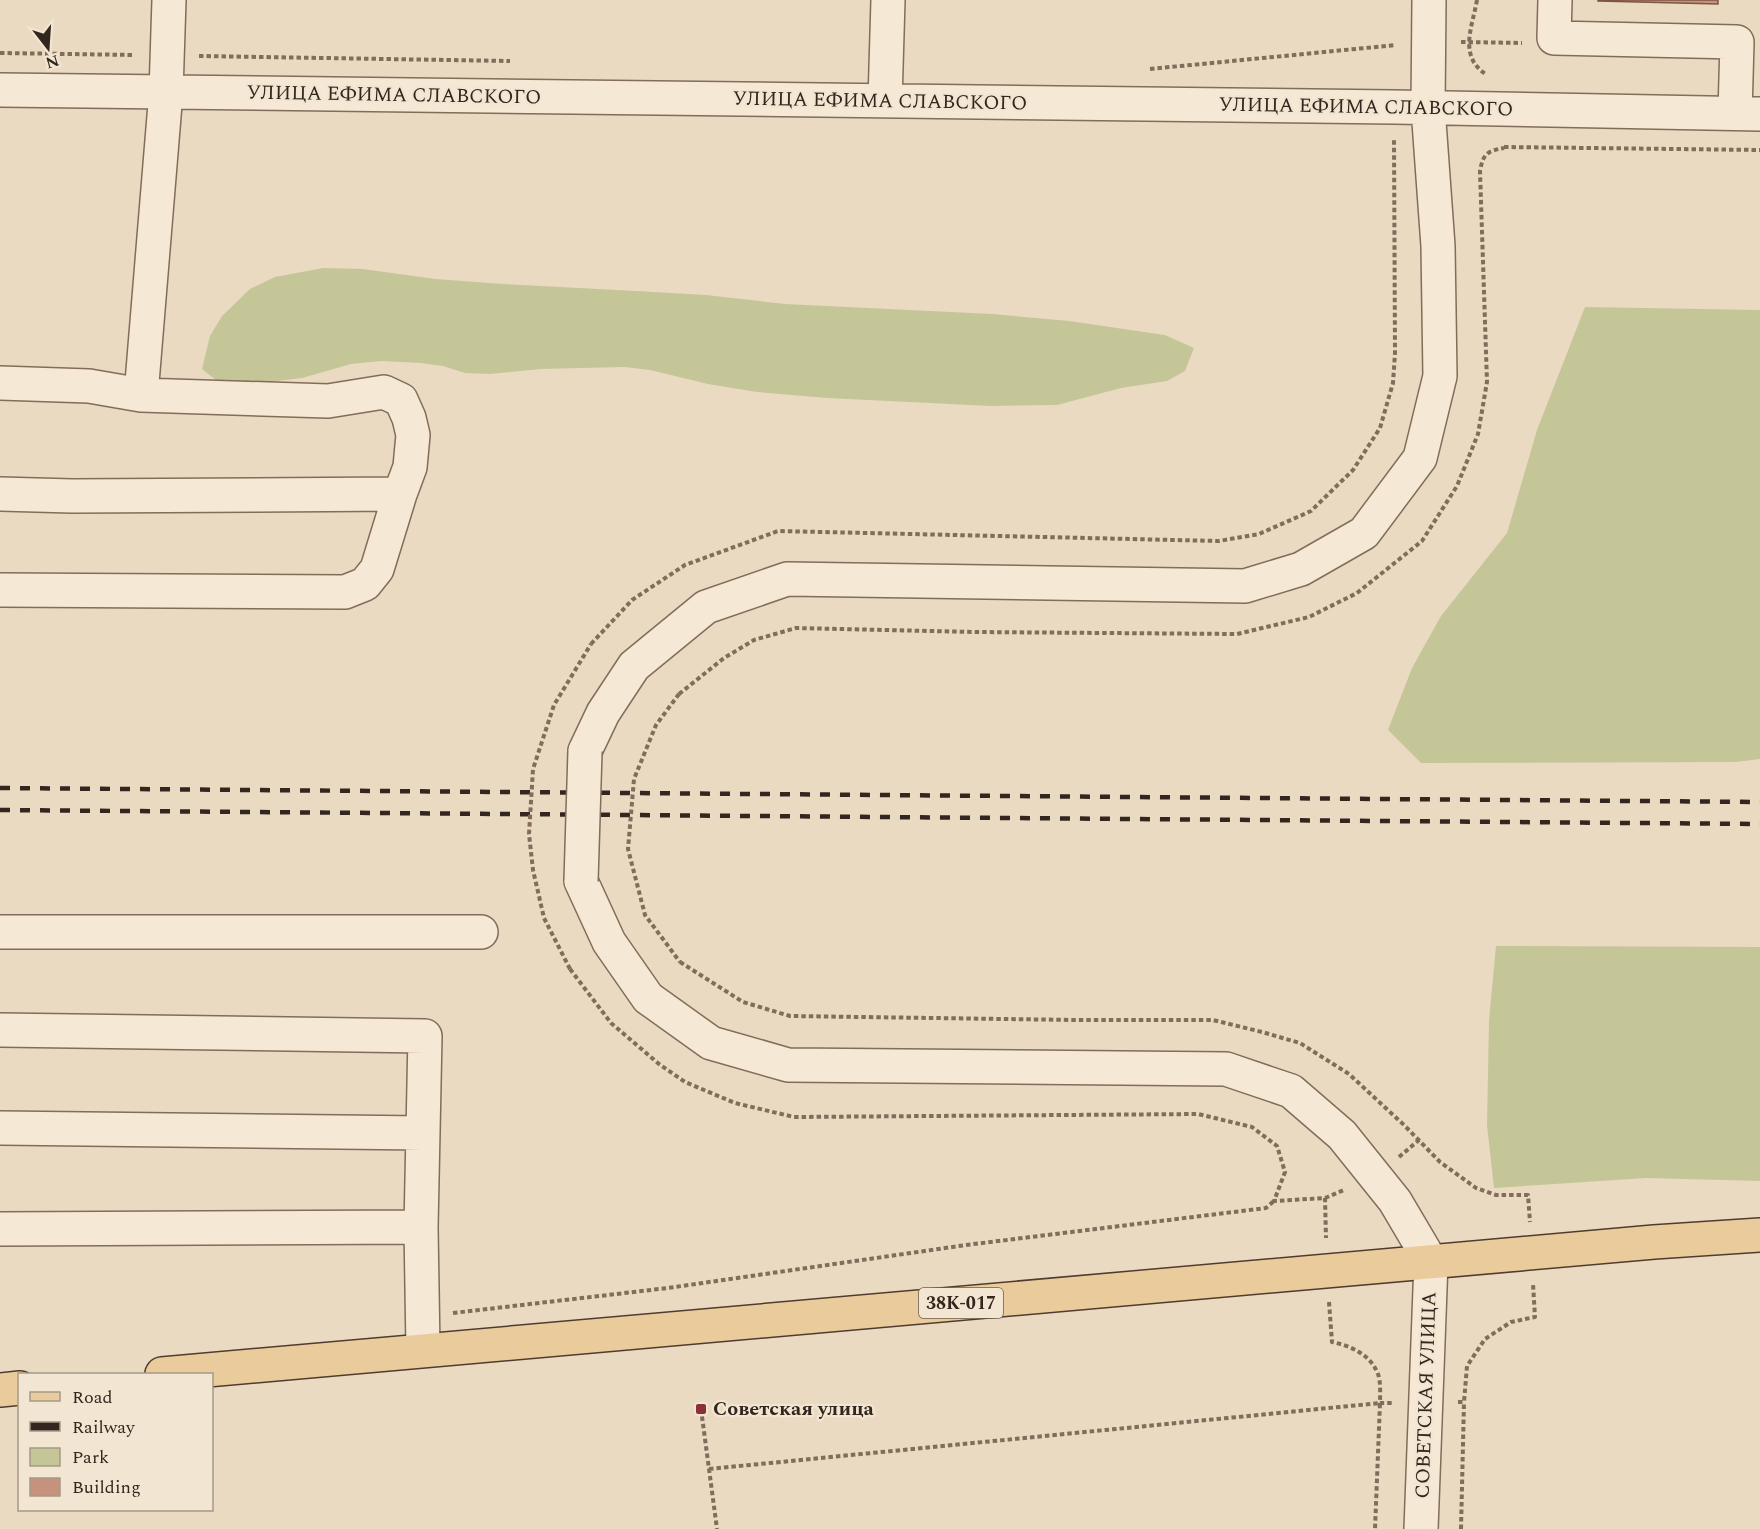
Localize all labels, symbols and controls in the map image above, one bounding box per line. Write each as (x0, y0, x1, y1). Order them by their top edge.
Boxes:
north arrow (18, 18, 78, 78)
text: N (42, 48, 62, 75)
street label: УЛИЦА ЕФИМА СЛАВСКОГО (246, 77, 542, 113)
street label: УЛИЦА ЕФИМА СЛАВСКОГО (732, 83, 1028, 119)
street label: УЛИЦА ЕФИМА СЛАВСКОГО (1218, 89, 1514, 125)
road number: 38К-017 (919, 1288, 1003, 1318)
street label: СОВЕТСКАЯ УЛИЦА (1407, 1291, 1445, 1499)
legend (18, 1373, 213, 1511)
text: Road (72, 1384, 113, 1411)
place label: Советская улица (713, 1394, 875, 1424)
marker: Советская улица (694, 1402, 708, 1416)
text: Railway (72, 1414, 136, 1441)
text: Park (72, 1444, 109, 1471)
text: Building (72, 1474, 141, 1501)

